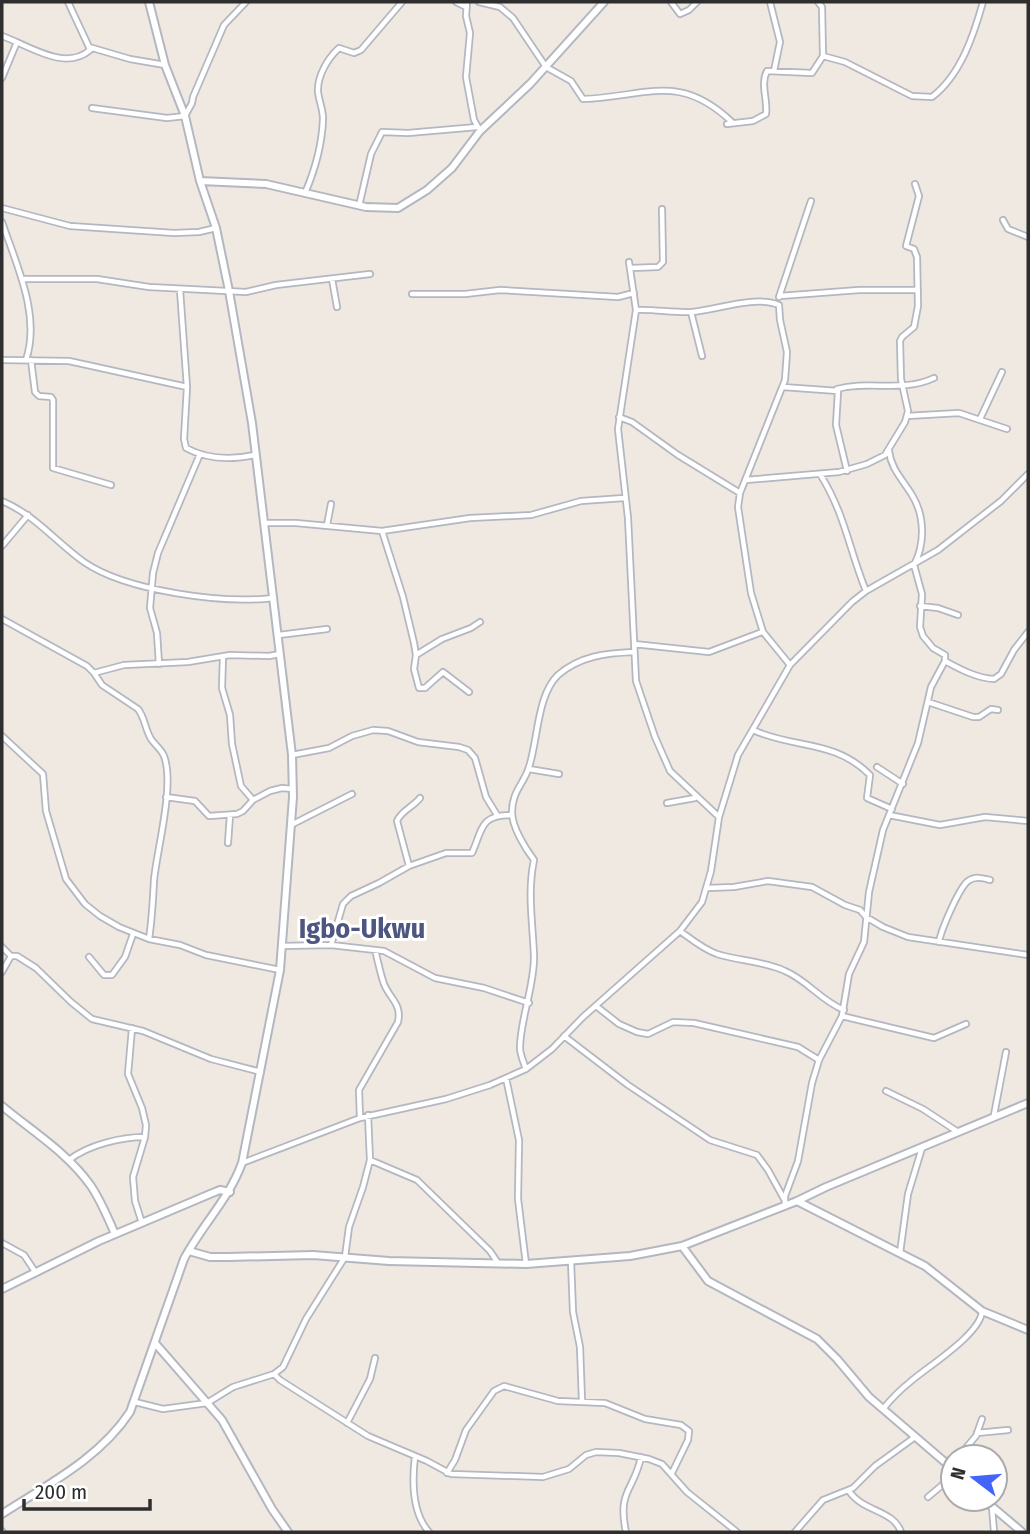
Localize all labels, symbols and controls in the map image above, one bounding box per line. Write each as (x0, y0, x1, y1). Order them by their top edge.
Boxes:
district label: Igbo-Ukwu (299, 912, 425, 945)
north arrow (939, 1443, 1009, 1513)
text: N (946, 1465, 971, 1482)
scale bar (24, 1468, 150, 1512)
text: 200 m (35, 1479, 87, 1505)

